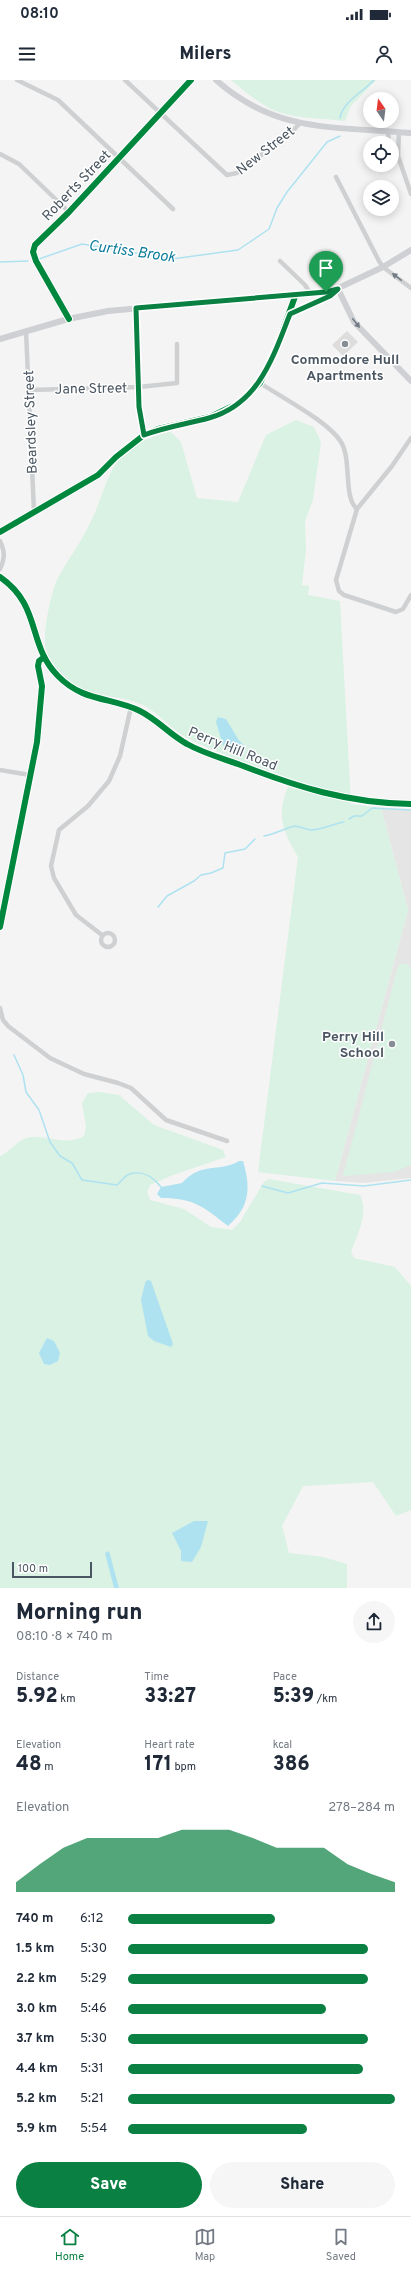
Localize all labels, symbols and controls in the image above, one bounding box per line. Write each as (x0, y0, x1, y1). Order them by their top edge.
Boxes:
text: 08:10 (20, 5, 59, 24)
icon: menu (16, 43, 38, 65)
text: Milers (180, 43, 231, 66)
icon: person (373, 43, 395, 65)
north arrow (363, 92, 399, 128)
map controls (363, 92, 399, 216)
street label: New Street (233, 123, 298, 179)
button: locate (363, 136, 399, 172)
street label: Roberts Street (39, 147, 115, 225)
button: layers (363, 180, 399, 216)
water label: Curtiss Brook (87, 237, 177, 268)
pin (309, 251, 343, 292)
icon: arrive (315, 257, 337, 279)
one-way arrow (392, 273, 403, 282)
one-way arrow (352, 318, 361, 329)
marker: Commodore Hull Apartments (340, 339, 350, 349)
place label: Commodore Hull Apartments (291, 352, 399, 385)
street label: Beardsley Street (21, 370, 42, 474)
street label: Jane Street (55, 380, 127, 399)
street label: Perry Hill Road (185, 724, 279, 775)
place label: Perry Hill School (322, 1029, 384, 1062)
marker: Perry Hill School (387, 1039, 397, 1049)
scale bar (12, 1560, 92, 1579)
text: 100 m (18, 1562, 48, 1576)
text: Morning run (16, 1600, 142, 1627)
button: share (353, 1601, 395, 1643)
text: 08:10 · 8 × 740 m (16, 1629, 112, 1645)
text: Distance (16, 1670, 59, 1684)
text: Time (144, 1670, 169, 1684)
text: Pace (273, 1670, 297, 1684)
text: 5.92 (16, 1684, 58, 1710)
text: 33:27 (144, 1684, 196, 1710)
text: 5:39 (273, 1684, 314, 1710)
text: km (58, 1692, 76, 1706)
text: /km (314, 1692, 337, 1706)
text: Elevation (16, 1738, 61, 1752)
text: Heart rate (144, 1738, 195, 1752)
text: kcal (273, 1738, 292, 1752)
text: 48 (16, 1752, 42, 1778)
text: 171 (144, 1752, 172, 1778)
text: 386 (273, 1752, 310, 1778)
text: m (42, 1760, 54, 1774)
text: bpm (172, 1760, 196, 1774)
text: Elevation (16, 1800, 69, 1816)
text: 278–284 m (328, 1800, 395, 1816)
text: 740 m (16, 1911, 53, 1927)
text: 6:12 (80, 1911, 104, 1927)
text: 1.5 km (16, 1941, 54, 1957)
text: 5:30 (80, 1941, 107, 1957)
text: 2.2 km (16, 1971, 57, 1987)
text: 5:29 (80, 1971, 107, 1987)
text: 3.0 km (16, 2001, 57, 2017)
text: 5:46 (80, 2001, 107, 2017)
text: 3.7 km (16, 2031, 54, 2047)
text: 5:30 (80, 2031, 107, 2047)
text: 4.4 km (16, 2061, 58, 2077)
text: 5:31 (80, 2061, 104, 2077)
text: 5.2 km (16, 2091, 57, 2107)
text: 5:21 (80, 2091, 104, 2107)
text: 5.9 km (16, 2121, 57, 2137)
text: 5:54 (80, 2121, 107, 2137)
button: Save (16, 2162, 202, 2208)
button: Share (210, 2162, 395, 2208)
tab: Home (55, 2226, 84, 2264)
tab: Map (194, 2226, 216, 2264)
tab: Saved (326, 2226, 356, 2264)

